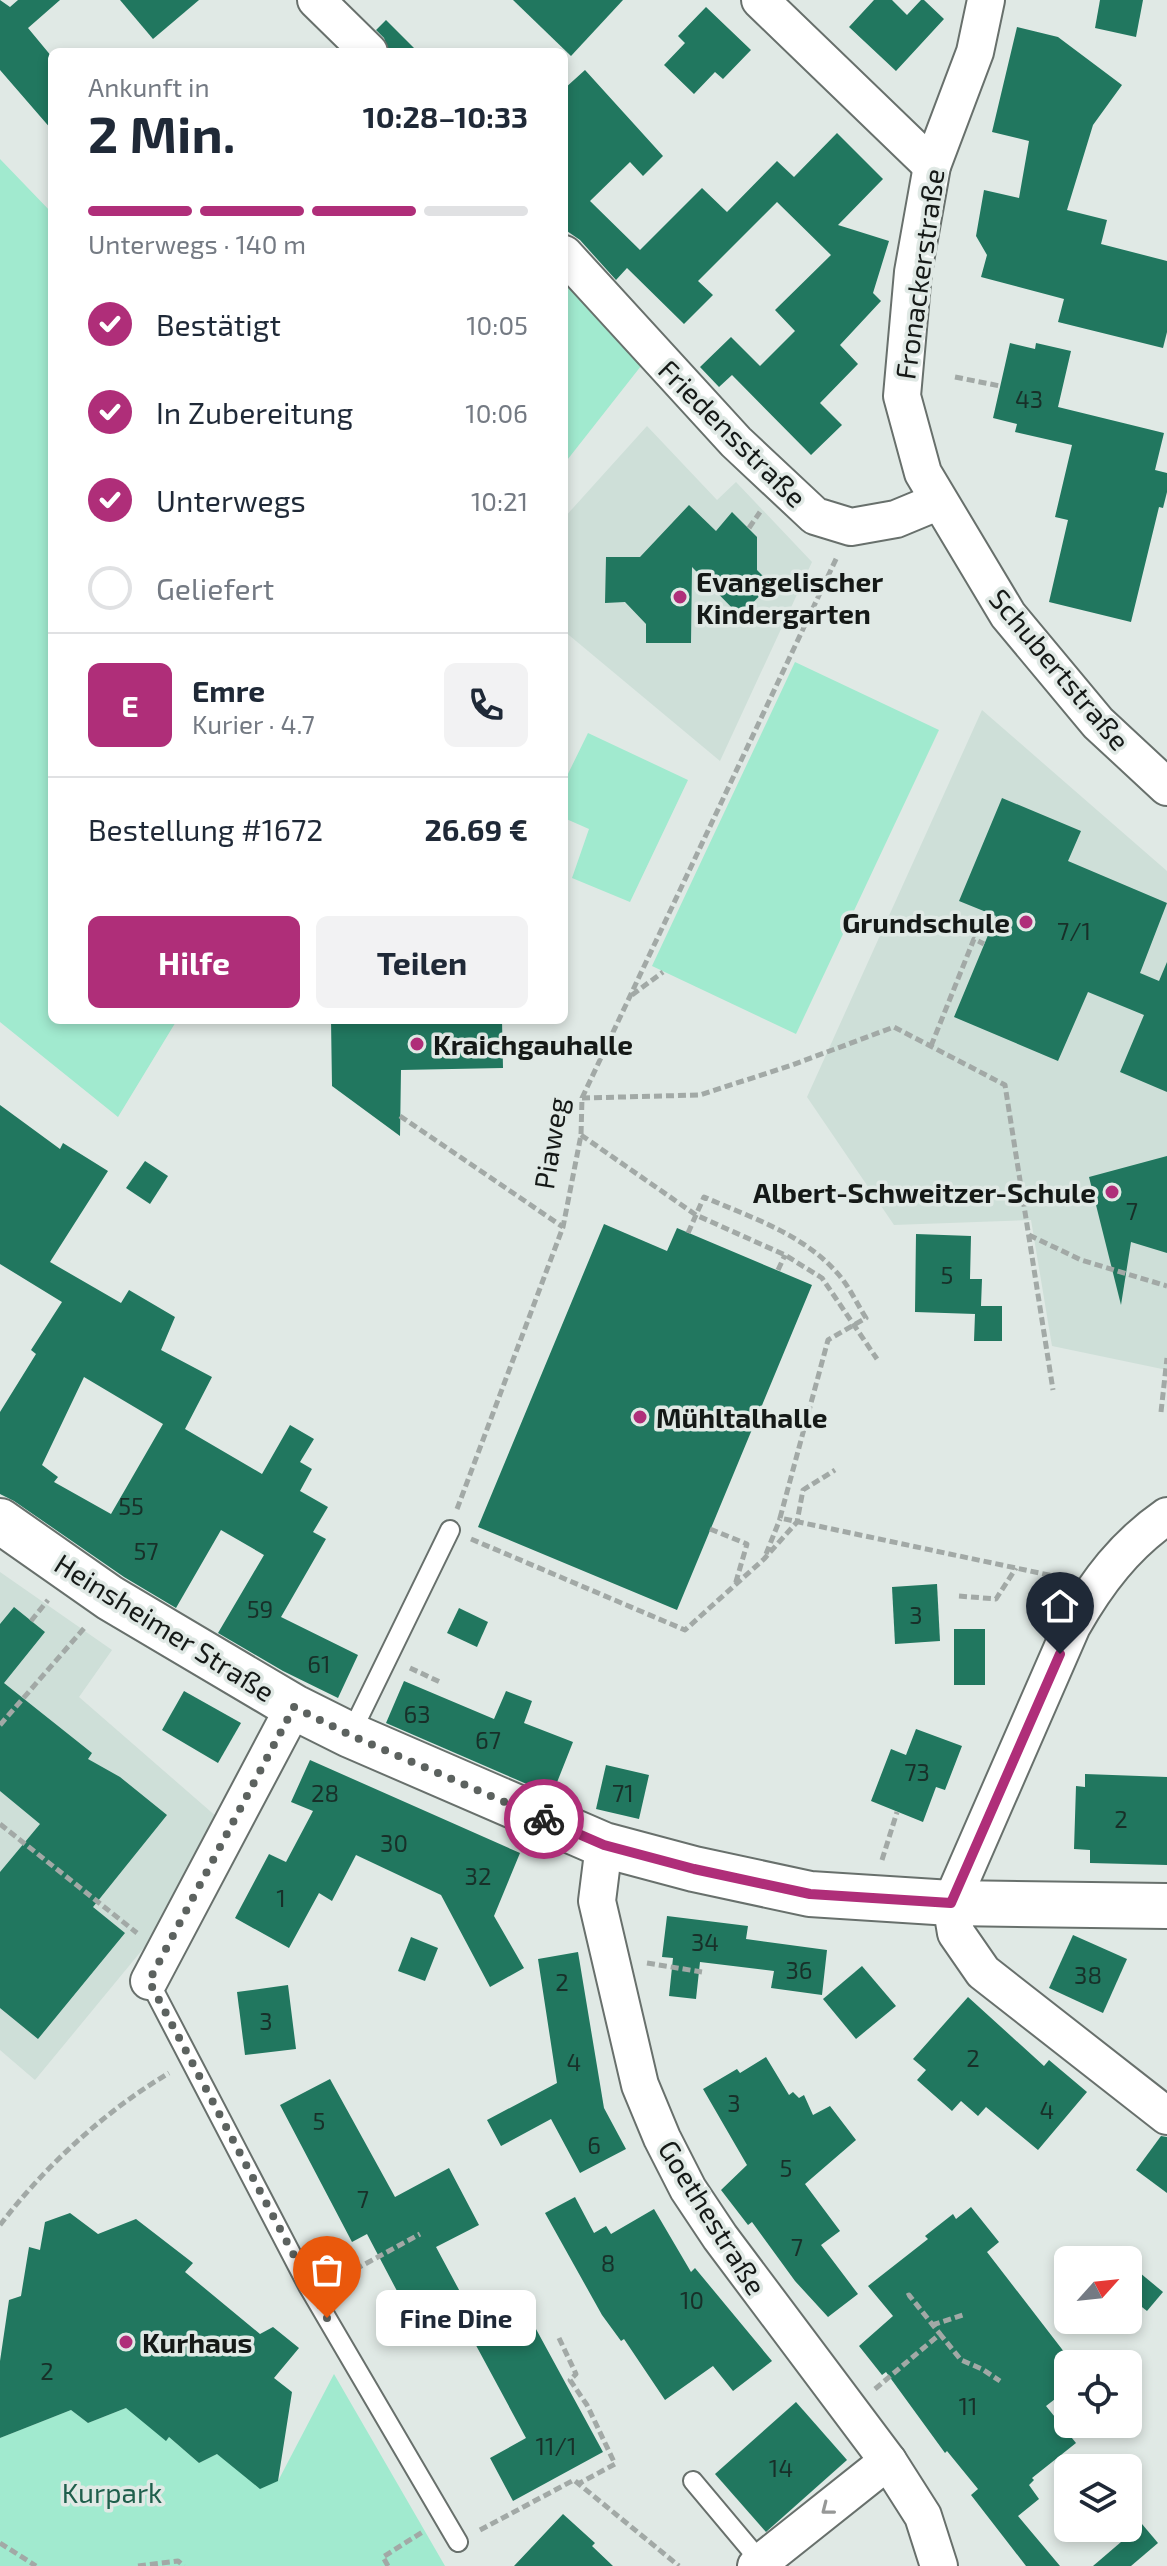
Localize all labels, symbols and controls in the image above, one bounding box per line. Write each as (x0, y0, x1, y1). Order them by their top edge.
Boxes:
text: Ankunft in (88, 71, 210, 102)
text: 10:28–10:33 (363, 98, 528, 134)
text: 2 Min. (88, 101, 235, 163)
street label: Fronackerstraße (887, 167, 951, 381)
text: Unterwegs · 140 m (88, 228, 306, 259)
icon: check (88, 302, 132, 346)
text: Bestätigt (156, 306, 281, 342)
text: 10:05 (466, 309, 528, 340)
street label: Friedensstraße (652, 352, 814, 514)
house number: 43 (1015, 384, 1043, 413)
icon: check (88, 390, 132, 434)
text: In Zubereitung (156, 394, 353, 430)
text: 10:06 (465, 397, 528, 428)
icon: check (88, 478, 132, 522)
text: Unterwegs (156, 482, 306, 518)
text: 10:21 (471, 485, 528, 516)
place label: Evangelischer Kindergarten (696, 564, 883, 630)
text: Geliefert (156, 570, 274, 606)
street label: Schubertstraße (983, 581, 1137, 757)
marker: Evangelischer Kindergarten (671, 588, 689, 606)
button: phone (444, 663, 528, 747)
text: Emre (192, 672, 265, 708)
text: E (121, 687, 139, 723)
text: Kurier · 4.7 (192, 708, 315, 739)
text: Bestellung #1672 (88, 811, 323, 847)
text: 26.69 € (424, 811, 528, 847)
place label: Grundschule (842, 905, 1010, 939)
marker: Grundschule (1017, 913, 1035, 931)
button: Hilfe (88, 916, 300, 1008)
button: Teilen (316, 916, 528, 1008)
house number: 7/1 (1057, 916, 1091, 945)
place label: Kraichgauhalle (433, 1027, 633, 1061)
marker: Kraichgauhalle (408, 1035, 426, 1053)
street label: Piaweg (526, 1094, 574, 1191)
place label: Albert-Schweitzer-Schule (753, 1175, 1096, 1209)
marker: Albert-Schweitzer-Schule (1103, 1183, 1121, 1201)
house number: 7 (1126, 1196, 1138, 1225)
house number: 5 (941, 1260, 953, 1289)
place label: Mühltalhalle (656, 1400, 827, 1434)
marker: Mühltalhalle (631, 1408, 649, 1426)
house number: 55 (118, 1491, 144, 1520)
house number: 57 (133, 1536, 159, 1565)
street label: Heinsheimer Straße (49, 1546, 281, 1708)
pin (1026, 1572, 1094, 1654)
icon: home (1038, 1584, 1082, 1628)
house number: 59 (247, 1594, 273, 1623)
house number: 3 (909, 1600, 923, 1629)
house number: 61 (307, 1649, 331, 1678)
house number: 63 (403, 1699, 431, 1728)
house number: 67 (475, 1725, 501, 1754)
house number: 73 (904, 1757, 930, 1786)
house number: 28 (311, 1778, 339, 1807)
house number: 71 (612, 1778, 634, 1807)
courier (504, 1779, 584, 1859)
icon: bike (522, 1797, 566, 1841)
house number: 2 (1114, 1804, 1128, 1833)
house number: 30 (380, 1828, 408, 1857)
house number: 32 (465, 1861, 491, 1890)
house number: 1 (276, 1883, 286, 1912)
house number: 34 (691, 1927, 719, 1956)
house number: 36 (785, 1955, 813, 1984)
house number: 38 (1074, 1960, 1102, 1989)
house number: 2 (555, 1967, 569, 1996)
house number: 3 (259, 2006, 273, 2035)
house number: 2 (966, 2043, 980, 2072)
house number: 4 (567, 2047, 581, 2076)
house number: 3 (727, 2088, 741, 2117)
house number: 4 (1040, 2095, 1054, 2124)
house number: 5 (313, 2106, 325, 2135)
house number: 6 (587, 2130, 601, 2159)
street label: Goethestraße (652, 2133, 774, 2301)
house number: 5 (780, 2153, 792, 2182)
house number: 7 (357, 2184, 369, 2213)
house number: 7 (791, 2232, 803, 2261)
pin (293, 2236, 361, 2318)
north arrow (1054, 2246, 1142, 2334)
map controls (1054, 2246, 1142, 2542)
icon: bag (305, 2248, 349, 2292)
house number: 8 (601, 2248, 615, 2277)
house number: 10 (680, 2285, 704, 2314)
callout: Fine Dine (375, 2290, 535, 2346)
text: Fine Dine (400, 2302, 512, 2333)
place label: Kurhaus (142, 2325, 252, 2359)
marker: Kurhaus (117, 2333, 135, 2351)
button: locate (1054, 2350, 1142, 2438)
house number: 2 (40, 2356, 54, 2385)
house number: 11 (958, 2391, 978, 2420)
house number: 11/1 (535, 2431, 577, 2460)
house number: 14 (769, 2453, 793, 2482)
button: layers (1054, 2454, 1142, 2542)
park label: Kurpark (62, 2475, 162, 2509)
one-way arrow (821, 2500, 836, 2514)

